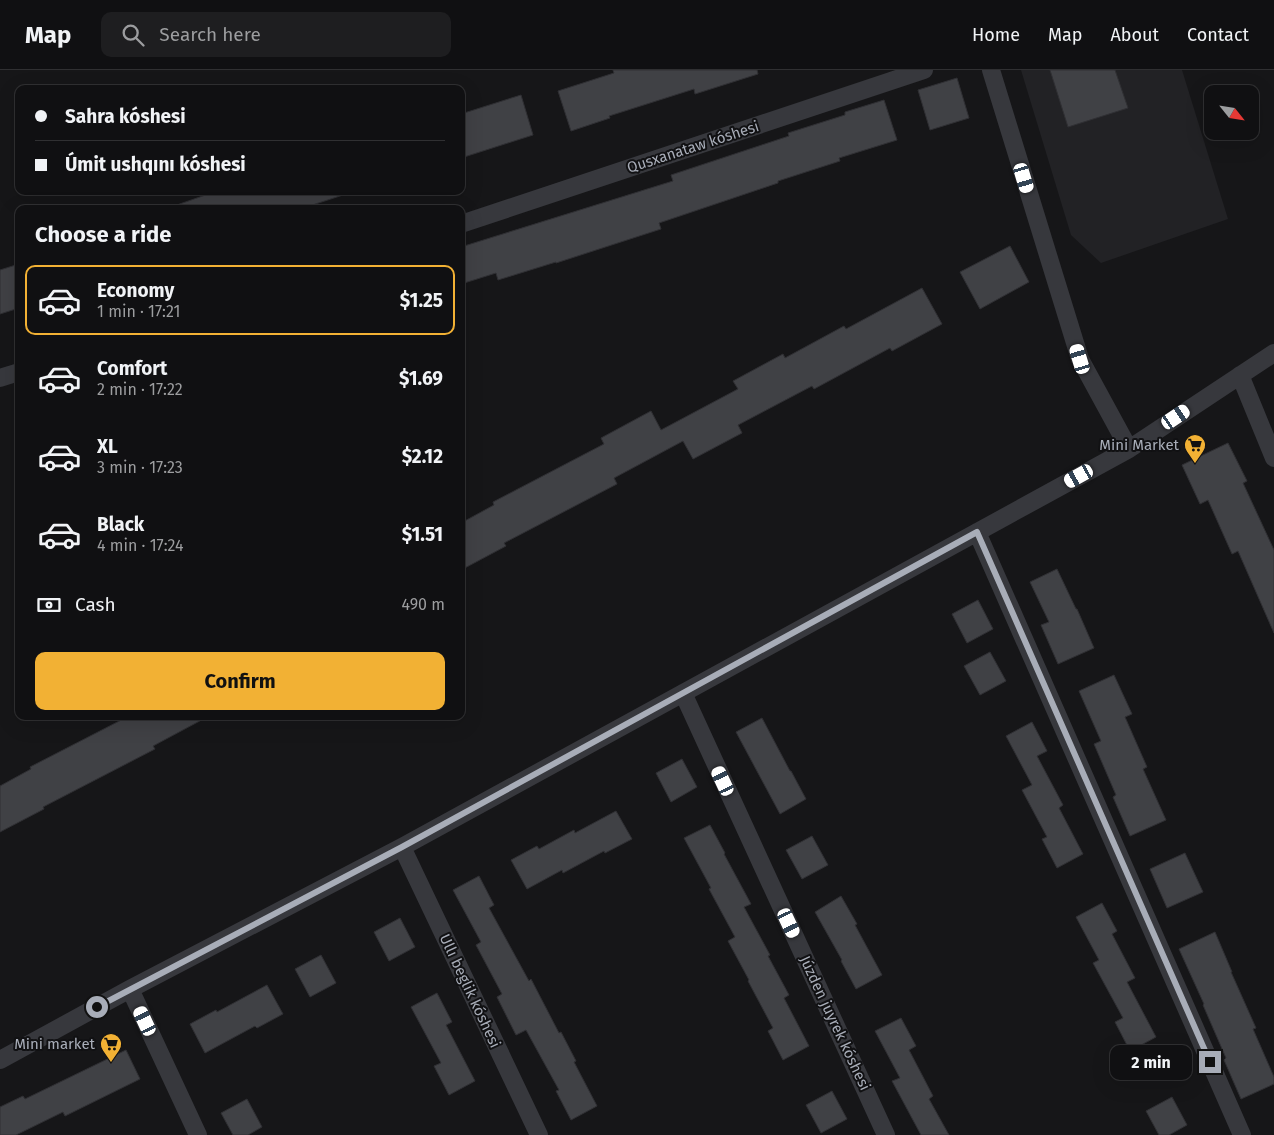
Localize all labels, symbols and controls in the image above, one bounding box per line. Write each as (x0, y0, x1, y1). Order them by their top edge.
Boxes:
search box (101, 12, 451, 57)
text: Map (25, 21, 71, 49)
icon: search (119, 21, 147, 49)
text: Search here (159, 23, 261, 46)
text: Home (972, 24, 1020, 46)
text: Map (1048, 24, 1082, 46)
text: About (1110, 24, 1159, 46)
text: Contact (1187, 24, 1249, 46)
north arrow (1204, 85, 1259, 140)
map controls (1204, 85, 1259, 140)
text: Sahra kóshesi (65, 105, 186, 128)
street label: Qusxanataw kóshesi (625, 117, 761, 177)
text: Úmit ushqını kóshesi (65, 153, 246, 176)
car (1012, 161, 1035, 195)
text: Choose a ride (35, 221, 171, 248)
icon: car (37, 278, 82, 323)
text: Economy (97, 279, 174, 302)
text: $1.25 (400, 289, 443, 312)
text: 1 min · 17:21 (97, 302, 180, 321)
car (1068, 342, 1091, 376)
icon: car (37, 356, 82, 401)
text: Comfort (97, 357, 167, 380)
text: $1.69 (399, 367, 443, 390)
text: 2 min · 17:22 (97, 380, 183, 399)
car (1159, 402, 1192, 432)
supermarket icon: Mini Market (1183, 433, 1207, 464)
icon: car (37, 434, 82, 479)
text: XL (97, 435, 118, 458)
place label: Mini Market (1099, 436, 1180, 454)
text: $2.12 (402, 445, 443, 468)
text: 3 min · 17:23 (97, 458, 183, 477)
car (1062, 462, 1095, 490)
icon: car (37, 512, 82, 557)
text: Black (97, 513, 144, 536)
text: $1.51 (402, 523, 443, 546)
text: 4 min · 17:24 (97, 536, 184, 555)
icon: cash (35, 591, 63, 619)
text: Cash (75, 593, 116, 616)
text: 490 m (402, 595, 445, 614)
button: Confirm (35, 652, 445, 710)
car (709, 764, 736, 798)
car (775, 906, 802, 940)
street label: Ullı beglik kóshesi (436, 931, 504, 1051)
street label: Júzden juyrek kóshesi (796, 953, 874, 1093)
route start (86, 996, 108, 1018)
car (131, 1004, 158, 1038)
supermarket icon: Mini market (99, 1032, 123, 1063)
place label: Mini market (14, 1035, 96, 1053)
callout: 2 min (1110, 1044, 1192, 1080)
route end (1199, 1051, 1221, 1073)
text: 2 min (1131, 1053, 1171, 1072)

